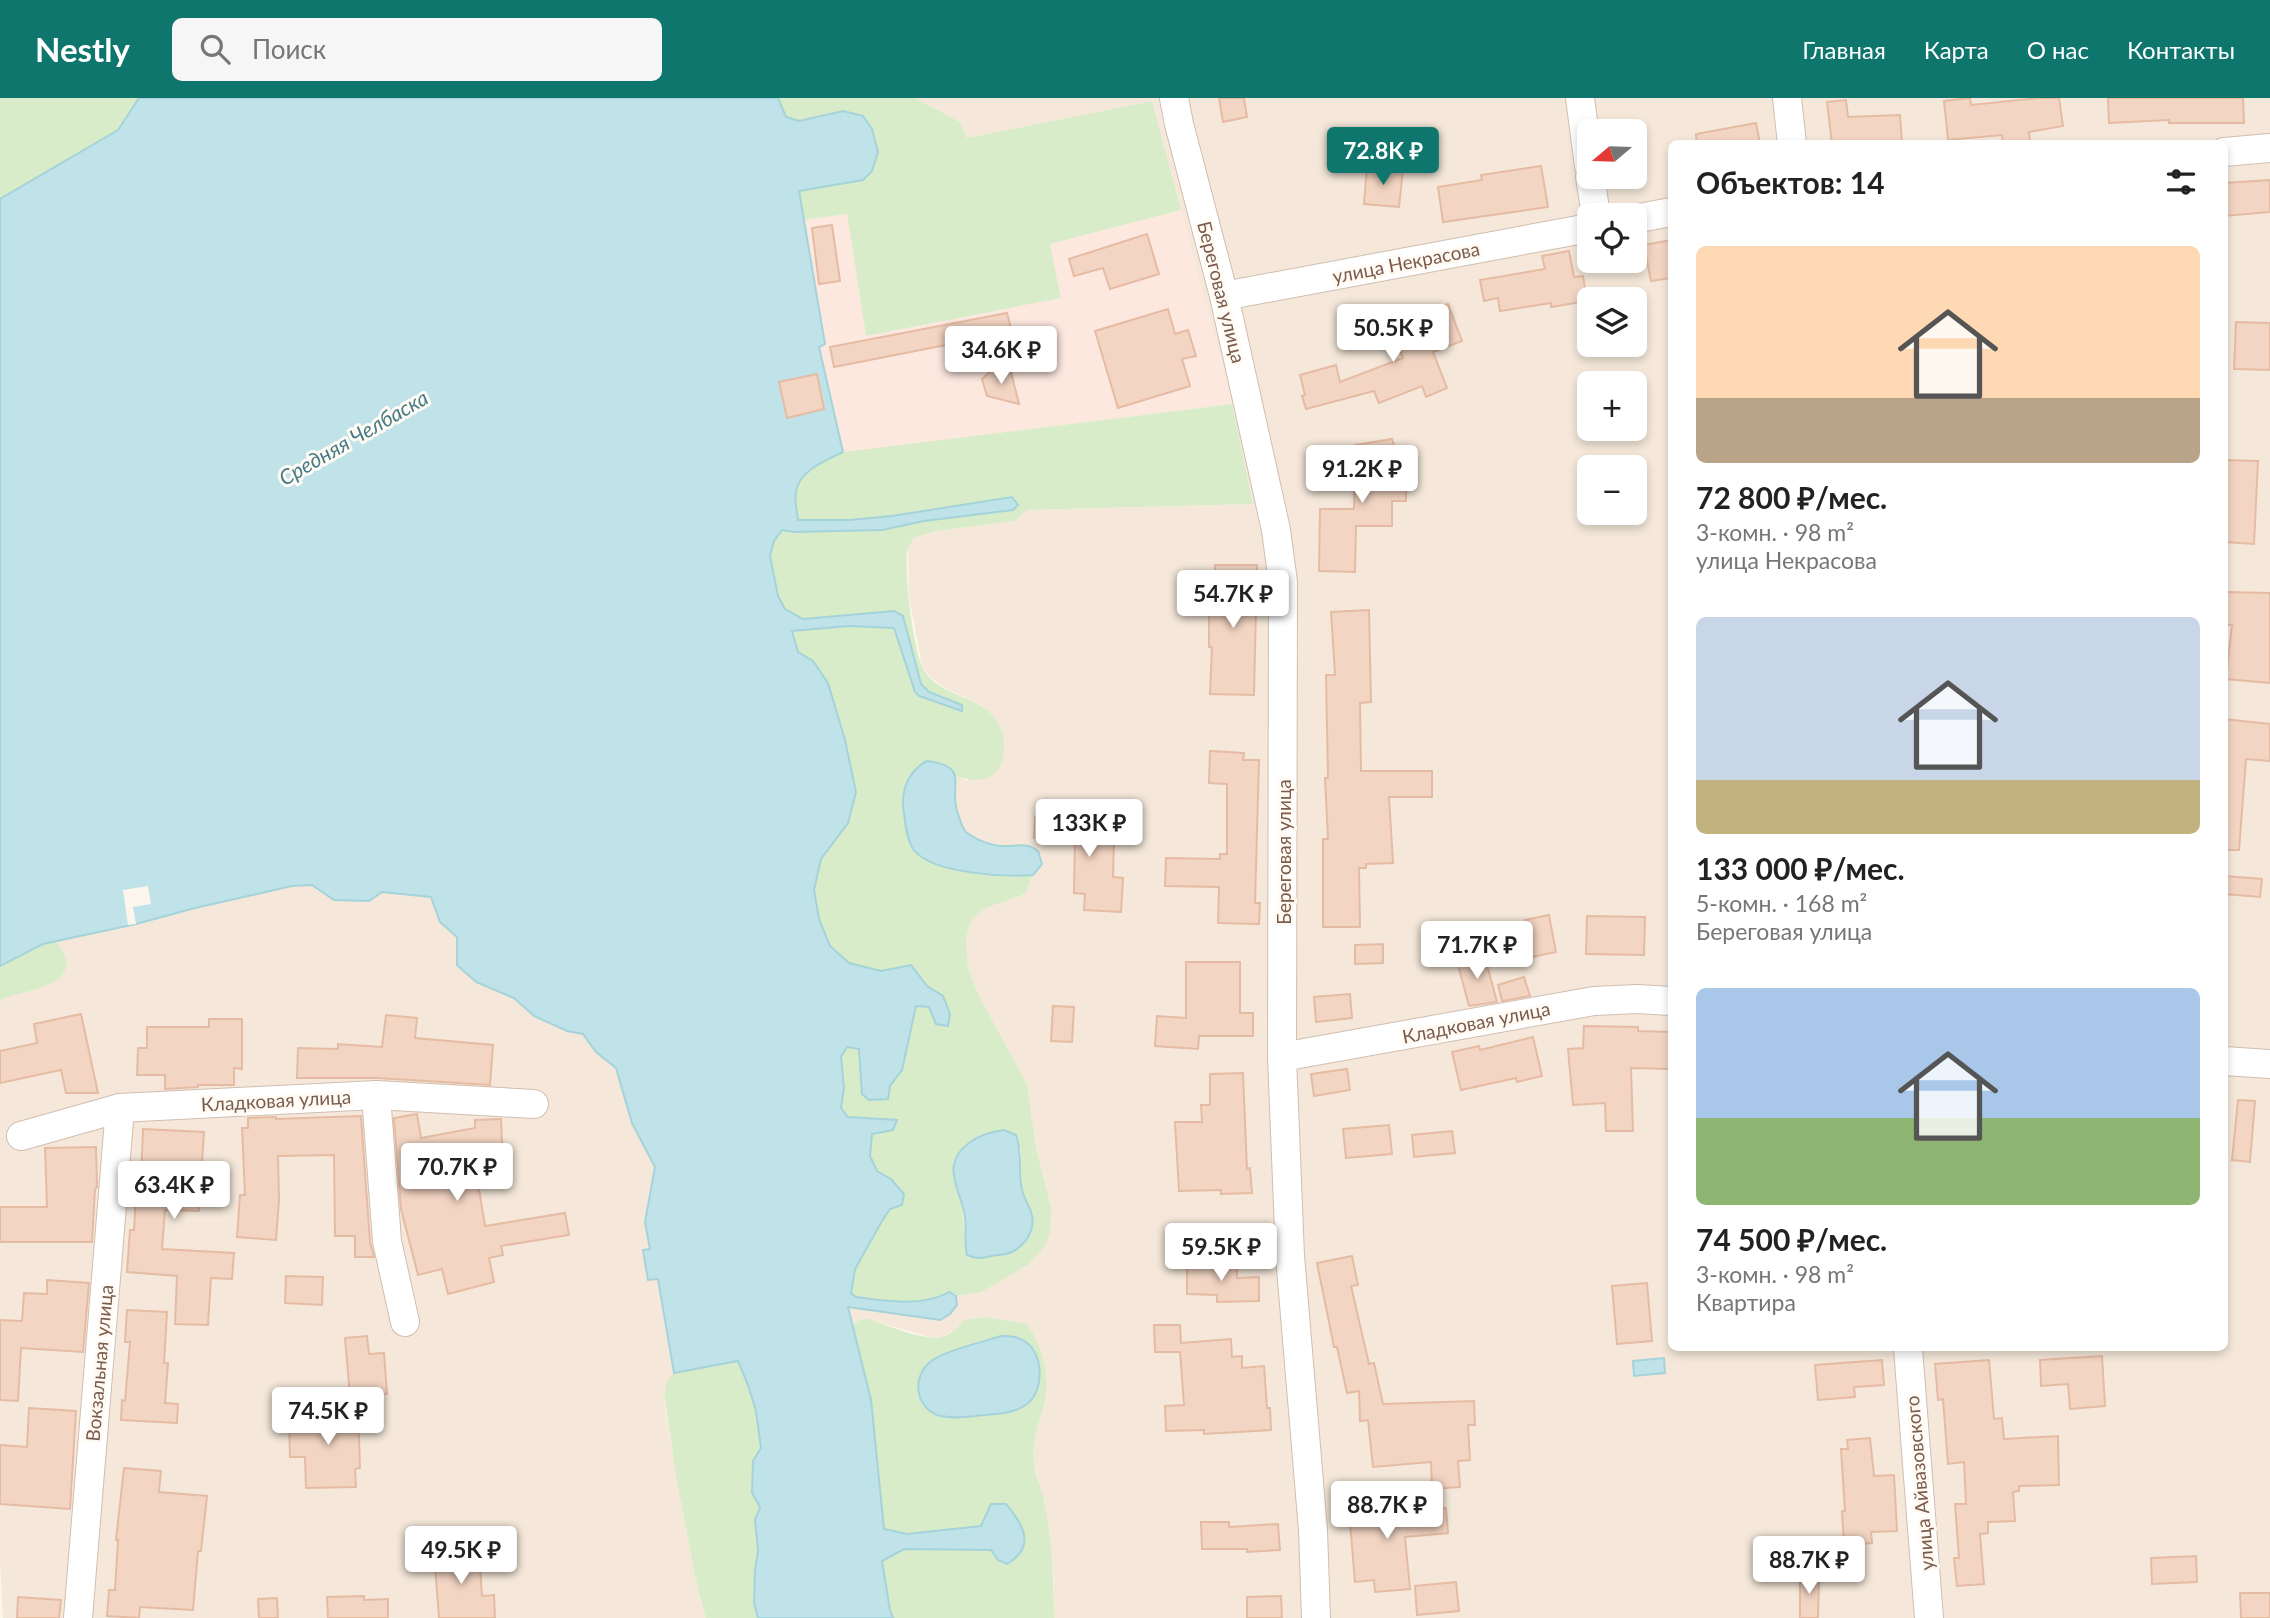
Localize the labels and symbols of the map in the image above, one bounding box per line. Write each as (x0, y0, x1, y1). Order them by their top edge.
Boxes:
north arrow (1577, 119, 1647, 189)
pin: 72.8K ₽ (1318, 127, 1448, 187)
street label: Береговая улица (1193, 219, 1251, 365)
street label: улица Некрасова (1330, 236, 1482, 288)
pin: 50.5K ₽ (1328, 304, 1458, 364)
pin: 34.6K ₽ (936, 327, 1066, 386)
water label: Средняя Челбаска (274, 384, 432, 490)
pin: 91.2K ₽ (1297, 446, 1427, 505)
pin: 54.7K ₽ (1168, 570, 1298, 630)
street label: Береговая улица (1272, 779, 1295, 925)
pin: 133K ₽ (1032, 800, 1146, 859)
pin: 71.7K ₽ (1412, 922, 1542, 981)
street label: Кладковая улица (1400, 996, 1552, 1048)
street label: Кладковая улица (200, 1085, 352, 1115)
pin: 70.7K ₽ (392, 1144, 522, 1203)
pin: 63.4K ₽ (109, 1162, 239, 1221)
pin: 59.5K ₽ (1156, 1224, 1286, 1283)
street label: Вокзальная улица (81, 1284, 117, 1442)
pin: 74.5K ₽ (263, 1388, 393, 1447)
street label: улица Айвазовского (1900, 1395, 1938, 1571)
pin: 88.7K ₽ (1322, 1482, 1452, 1541)
pin: 49.5K ₽ (396, 1526, 526, 1586)
pin: 88.7K ₽ (1744, 1536, 1874, 1596)

